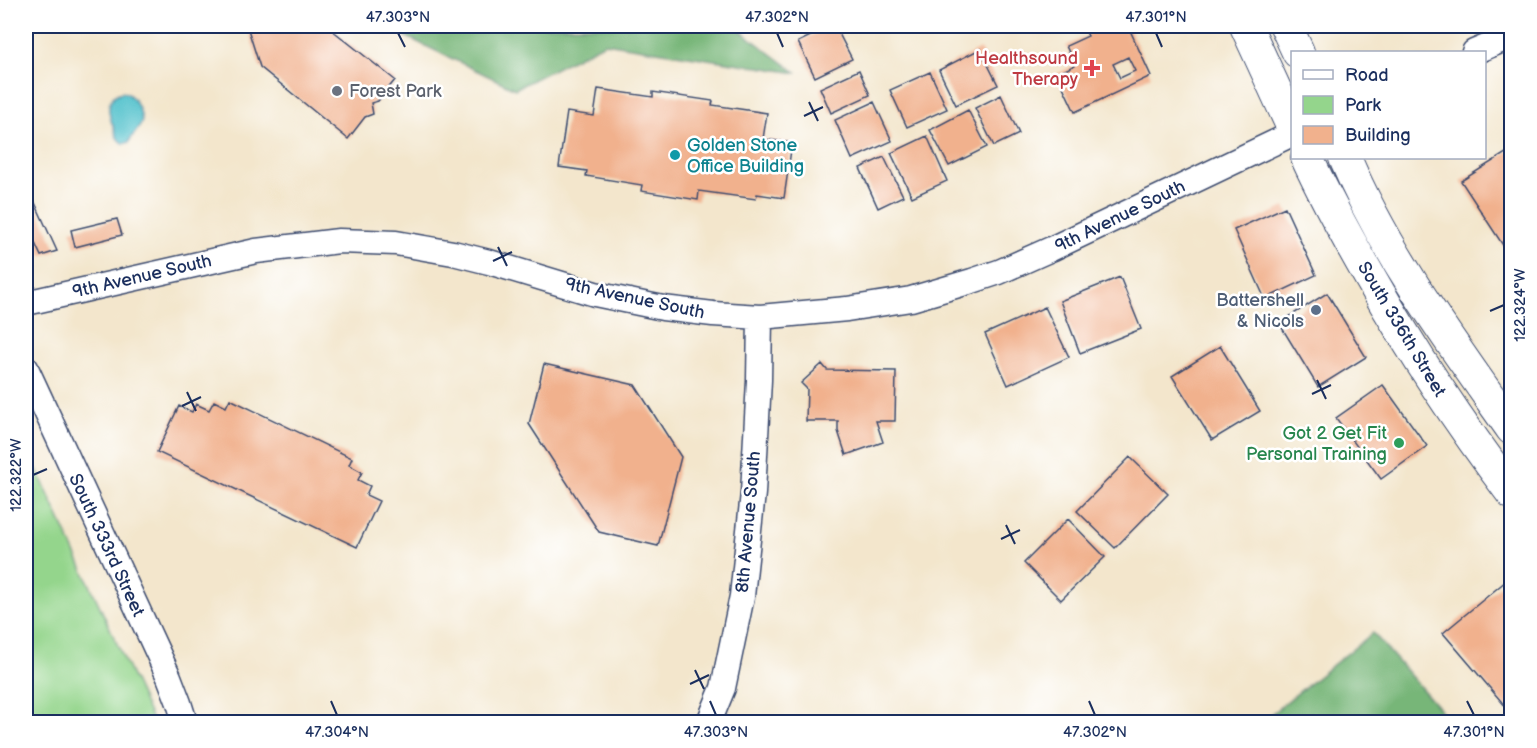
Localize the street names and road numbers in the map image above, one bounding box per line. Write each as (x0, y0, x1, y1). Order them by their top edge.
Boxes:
street label: 9th Avenue South (1052, 176, 1189, 257)
street label: 9th Avenue South (71, 250, 214, 303)
street label: South 336th Street (1353, 258, 1450, 401)
street label: 9th Avenue South (563, 273, 707, 324)
street label: 8th Avenue South (732, 450, 765, 594)
street label: South 333rd Street (64, 471, 149, 620)

